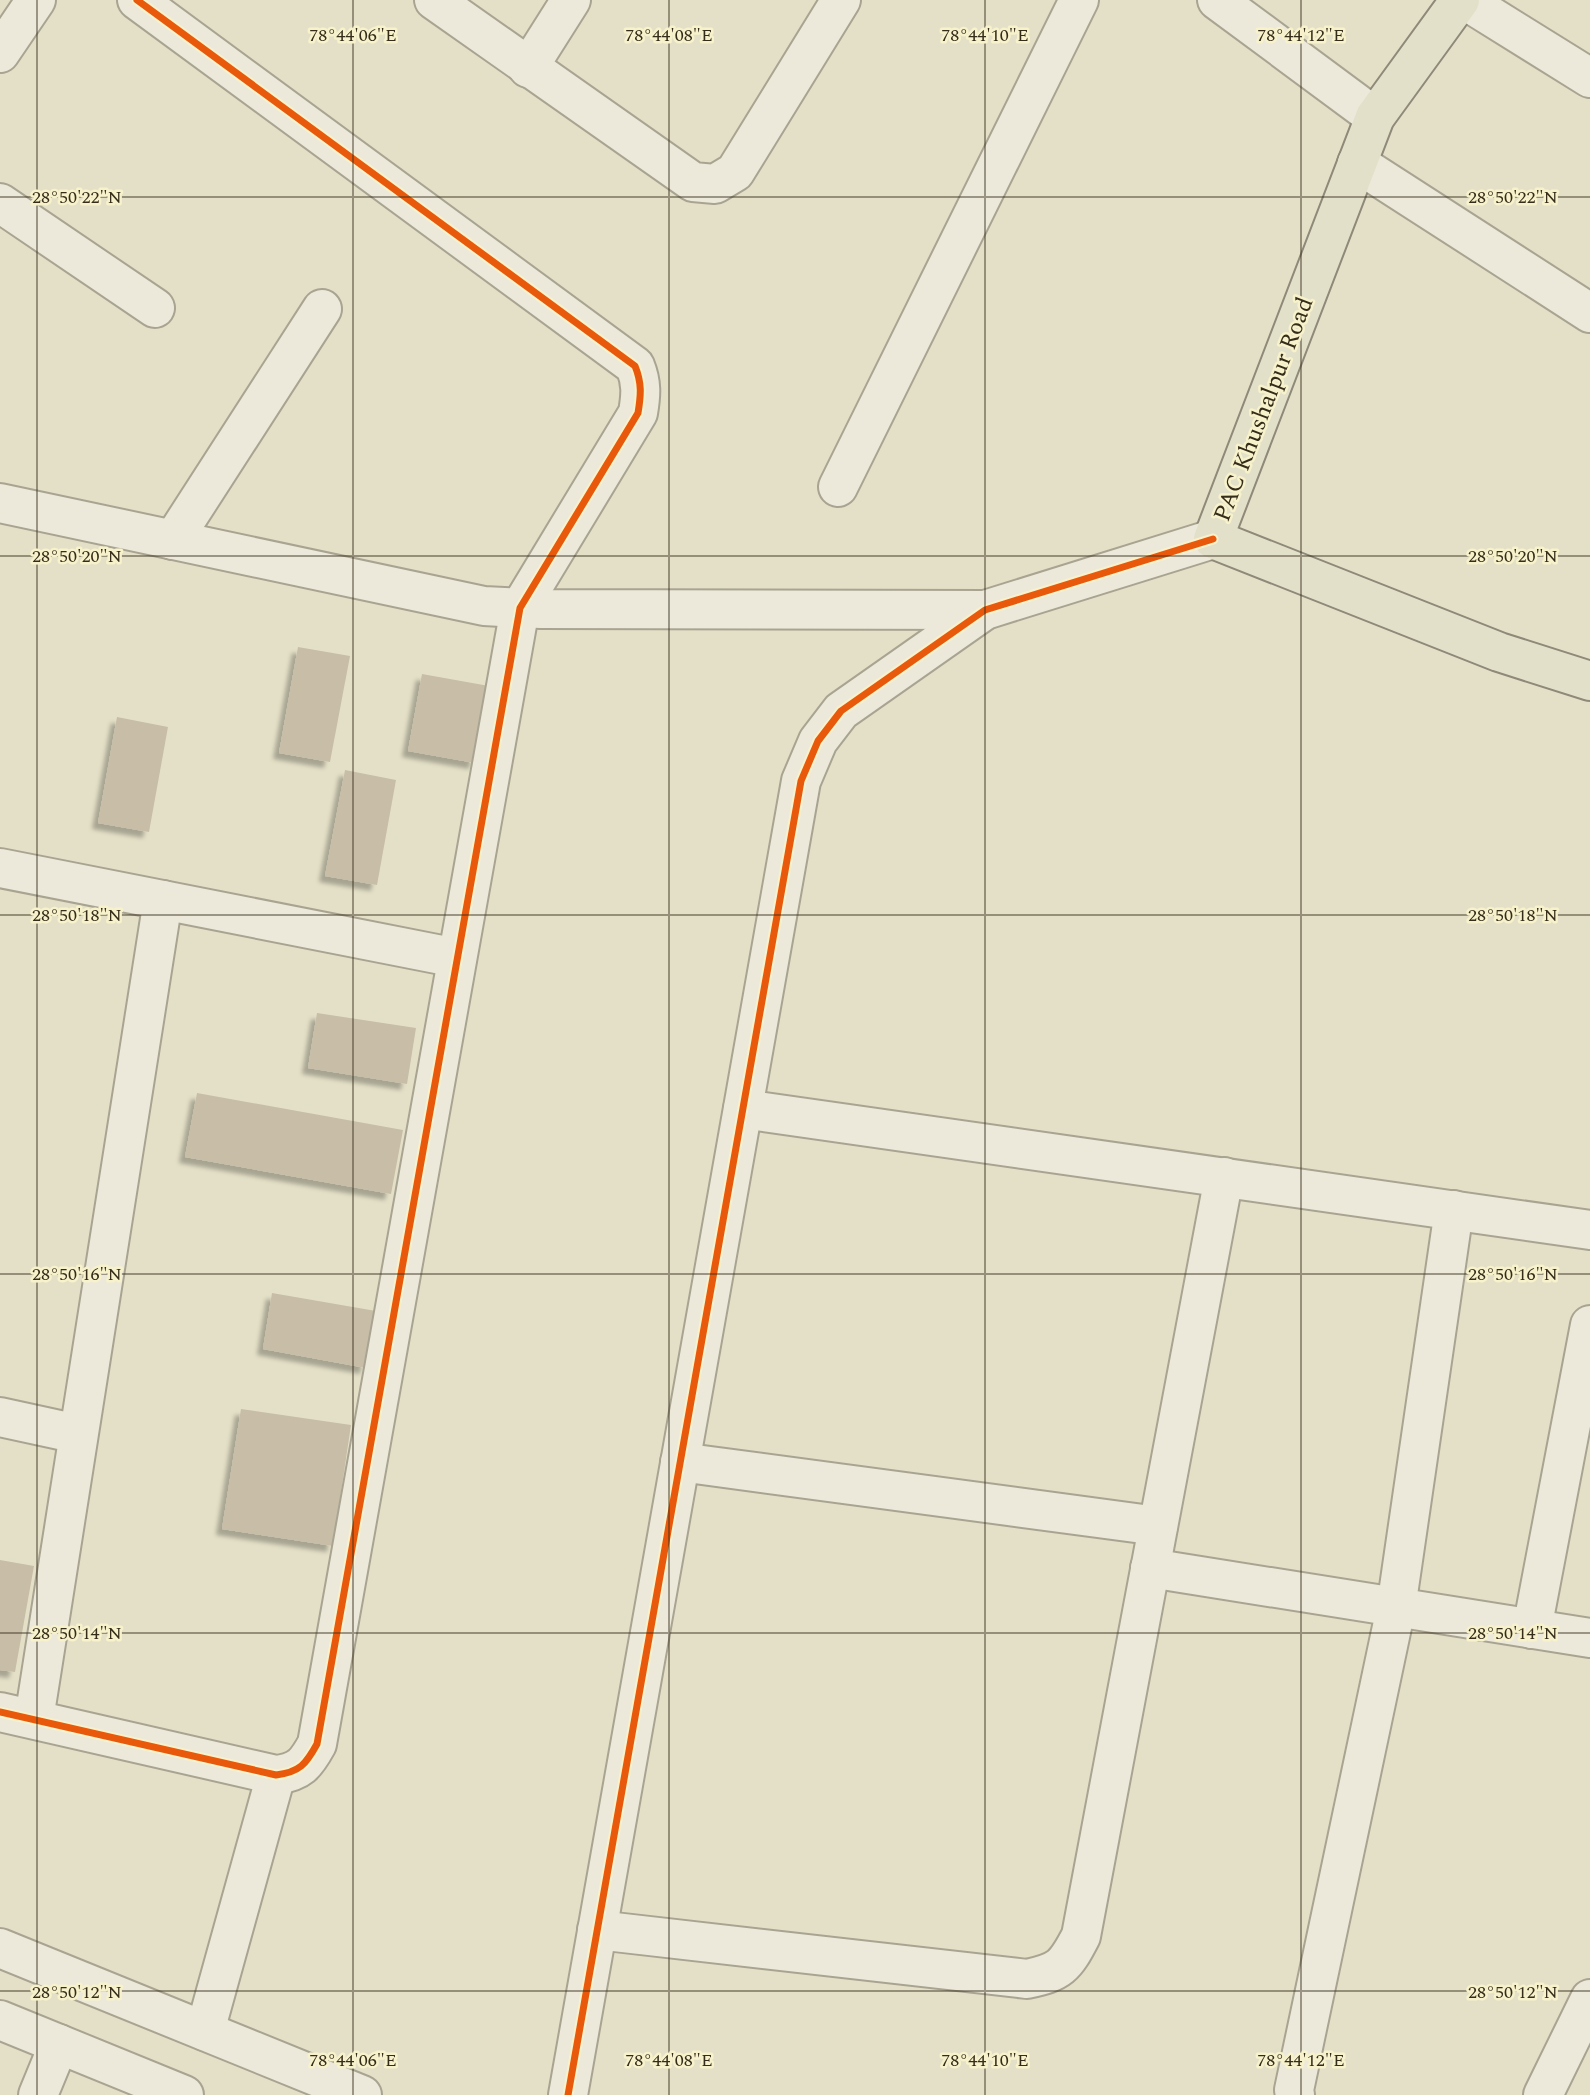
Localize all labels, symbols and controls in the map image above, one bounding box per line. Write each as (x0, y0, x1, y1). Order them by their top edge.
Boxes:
text: 78°44'06"E (309, 22, 397, 49)
text: 78°44'08"E (625, 22, 713, 49)
text: 78°44'10"E (941, 22, 1029, 49)
text: 78°44'12"E (1257, 22, 1345, 49)
text: 28°50'22"N (32, 184, 122, 211)
text: 28°50'22"N (1468, 184, 1558, 211)
street label: PAC Khushalpur Road (1205, 292, 1323, 527)
text: 28°50'20"N (32, 543, 122, 570)
text: 28°50'20"N (1468, 543, 1558, 570)
text: 28°50'18"N (32, 902, 122, 929)
text: 28°50'18"N (1468, 902, 1558, 929)
text: 28°50'16"N (32, 1261, 122, 1288)
text: 28°50'16"N (1468, 1261, 1558, 1288)
text: 28°50'14"N (32, 1620, 122, 1647)
text: 28°50'14"N (1468, 1620, 1558, 1647)
text: 28°50'12"N (32, 1979, 122, 2006)
text: 28°50'12"N (1468, 1979, 1558, 2006)
text: 78°44'06"E (309, 2047, 397, 2074)
text: 78°44'08"E (625, 2047, 713, 2074)
text: 78°44'10"E (941, 2047, 1029, 2074)
text: 78°44'12"E (1257, 2047, 1345, 2074)

